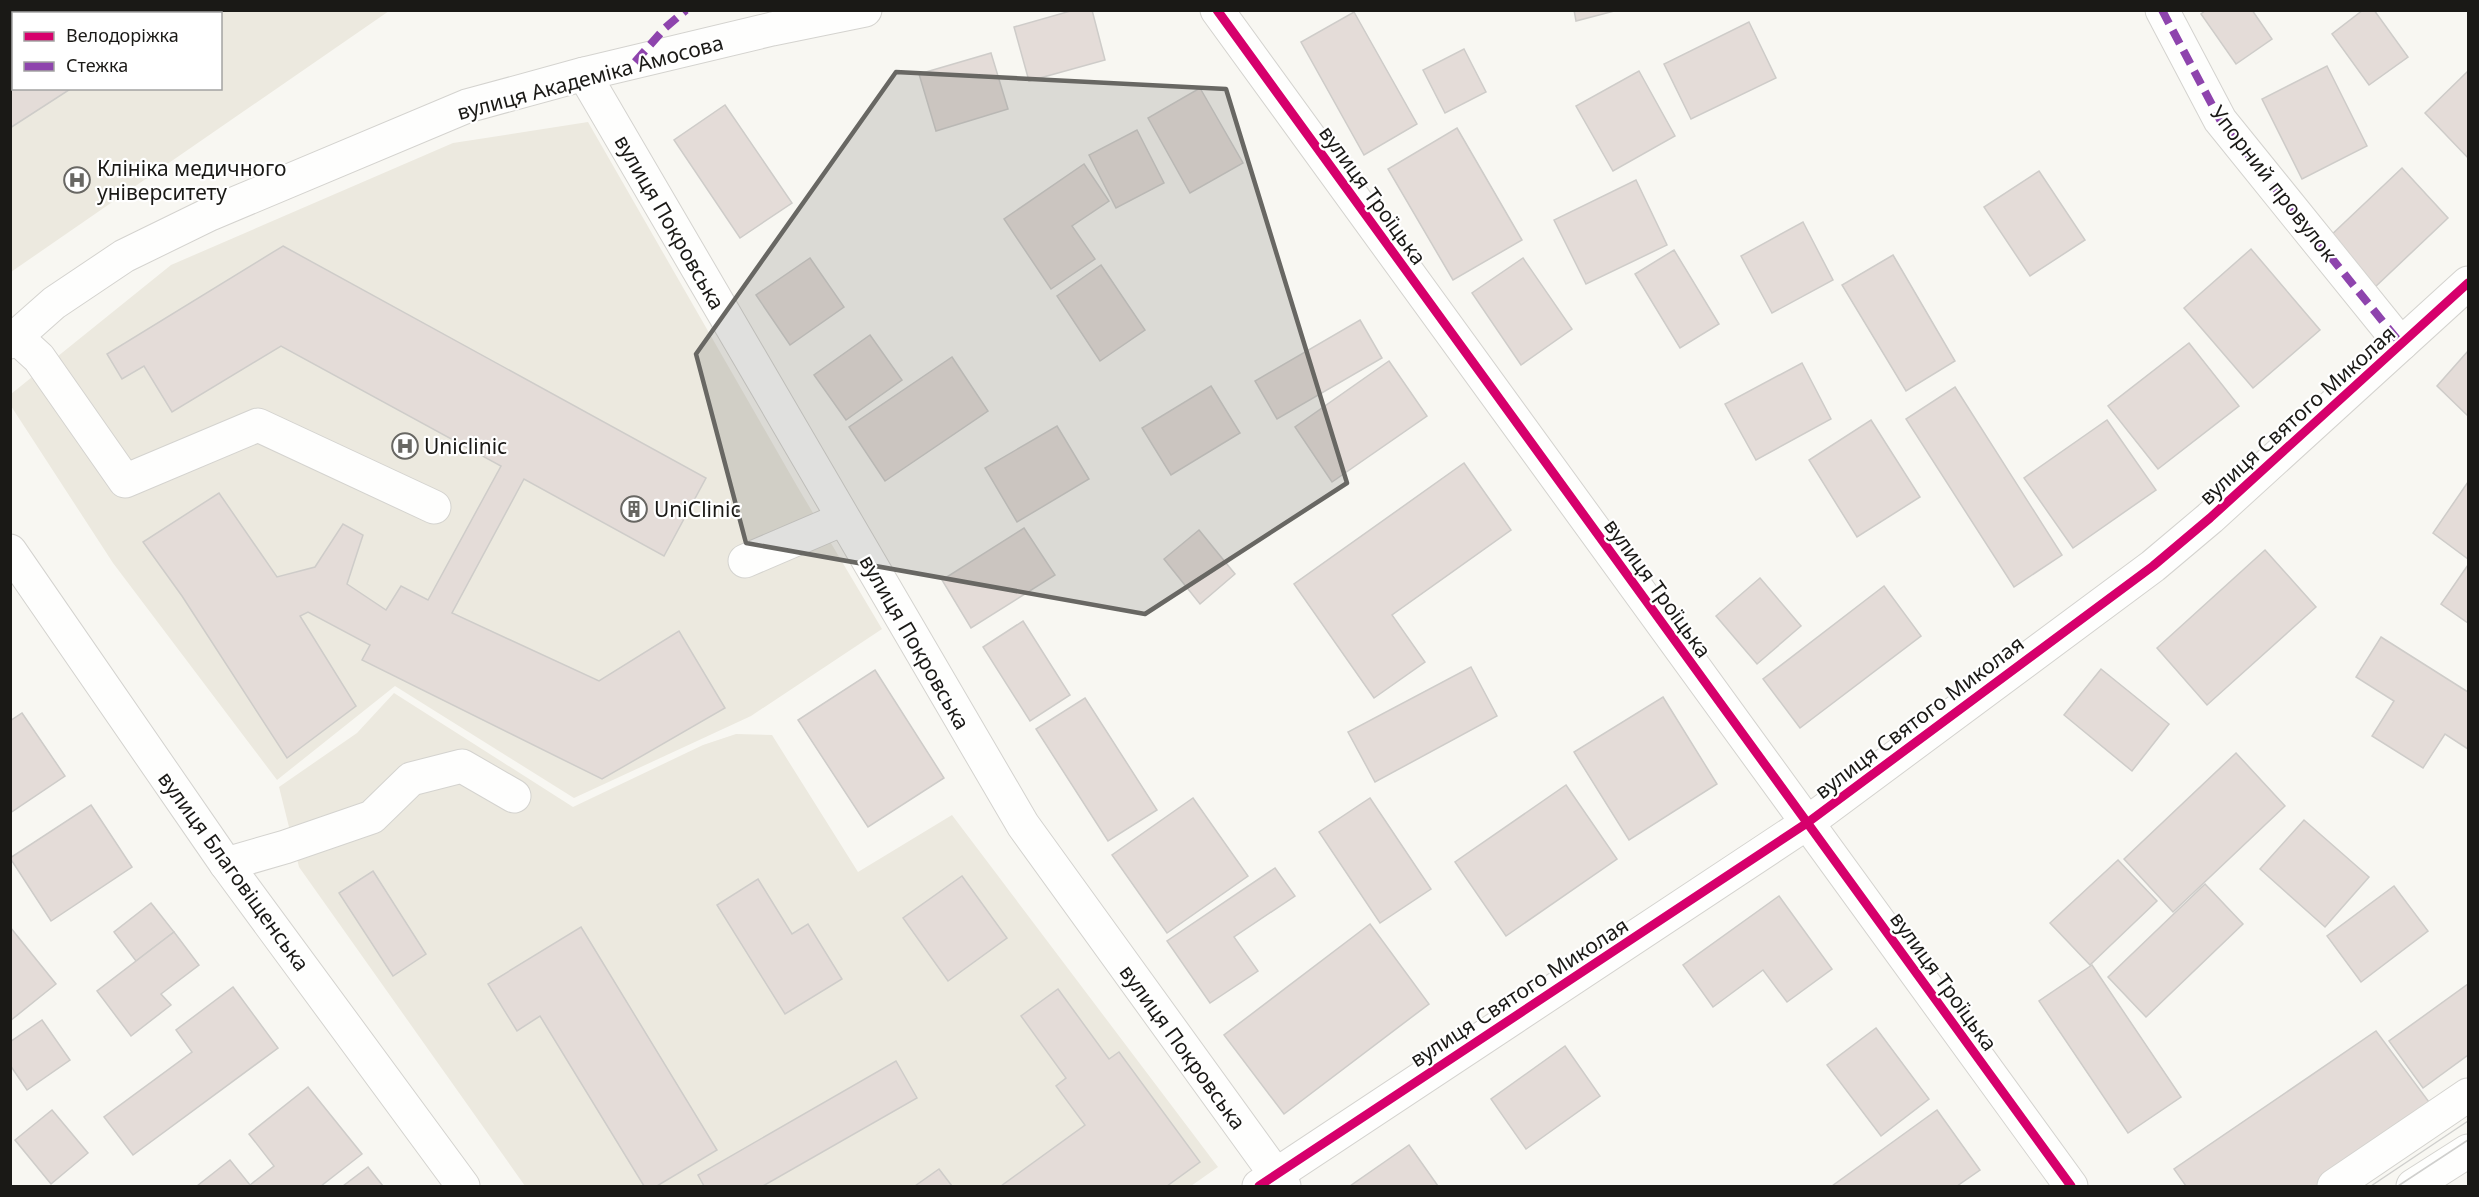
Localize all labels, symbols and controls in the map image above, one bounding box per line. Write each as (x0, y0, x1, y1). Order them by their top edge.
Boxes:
legend (12, 12, 222, 90)
text: Велодоріжка (66, 23, 179, 47)
street label: вулиця Академіка Амосова (454, 28, 726, 126)
text: Стежка (66, 53, 128, 77)
street label: Упорний провулок (2204, 99, 2344, 267)
street label: вулиця Троїцька (1313, 120, 1433, 270)
street label: вулиця Покровська (609, 130, 731, 314)
place label: Клініка медичного університету (97, 154, 287, 206)
hospital icon: Клініка медичного університету (62, 165, 92, 195)
street label: вулиця Святого Миколая (2193, 319, 2401, 511)
hospital icon: Uniclinic (390, 431, 420, 461)
place label: Uniclinic (424, 432, 507, 460)
building icon: UniСlinic (619, 494, 649, 524)
place label: UniСlinic (654, 495, 741, 523)
street label: вулиця Троїцька (1598, 513, 1718, 663)
street label: вулиця Покровська (854, 550, 976, 734)
street label: вулиця Святого Миколая (1809, 629, 2029, 805)
street label: вулиця Благовіщенська (152, 766, 316, 976)
street label: вулиця Троїцька (1884, 906, 2004, 1056)
street label: вулиця Святого Миколая (1405, 911, 1633, 1073)
street label: вулиця Покровська (1114, 959, 1252, 1135)

